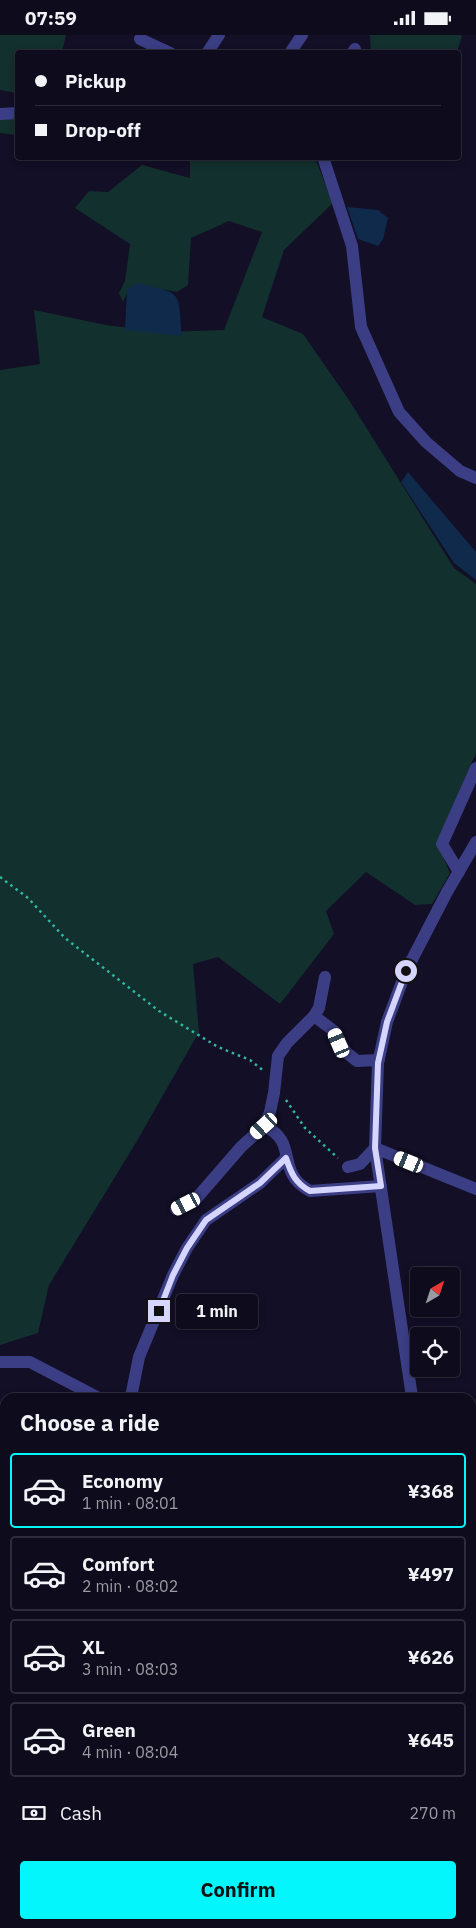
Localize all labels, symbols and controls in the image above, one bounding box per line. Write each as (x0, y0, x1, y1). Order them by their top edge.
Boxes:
text: 07:59 (25, 6, 77, 30)
text: Pickup (65, 69, 126, 93)
text: Drop-off (65, 118, 141, 142)
route start (395, 960, 417, 982)
car (326, 1026, 351, 1060)
car (247, 1110, 280, 1142)
car (392, 1149, 425, 1175)
car (169, 1191, 202, 1217)
north arrow (410, 1267, 460, 1317)
map controls (410, 1267, 460, 1377)
callout: 1 min (176, 1293, 259, 1329)
route end (148, 1300, 170, 1322)
text: 1 min (196, 1301, 238, 1321)
button: locate (410, 1327, 460, 1377)
text: Choose a ride (20, 1408, 160, 1437)
icon: car (22, 1468, 67, 1513)
text: Economy (82, 1469, 163, 1493)
text: ¥368 (407, 1479, 454, 1503)
text: 1 min · 08:01 (82, 1493, 178, 1513)
icon: car (22, 1551, 67, 1596)
text: Comfort (82, 1552, 155, 1576)
text: ¥497 (407, 1562, 454, 1586)
text: 2 min · 08:02 (82, 1576, 178, 1596)
icon: car (22, 1634, 67, 1679)
text: XL (82, 1635, 105, 1659)
text: ¥626 (407, 1645, 454, 1669)
text: 3 min · 08:03 (82, 1659, 178, 1679)
icon: car (22, 1717, 67, 1762)
text: Green (82, 1718, 136, 1742)
text: ¥645 (407, 1728, 454, 1752)
text: 4 min · 08:04 (82, 1742, 178, 1762)
icon: cash (20, 1799, 48, 1827)
text: Cash (60, 1801, 102, 1825)
text: 270 m (409, 1803, 456, 1823)
button: Confirm (20, 1861, 456, 1919)

